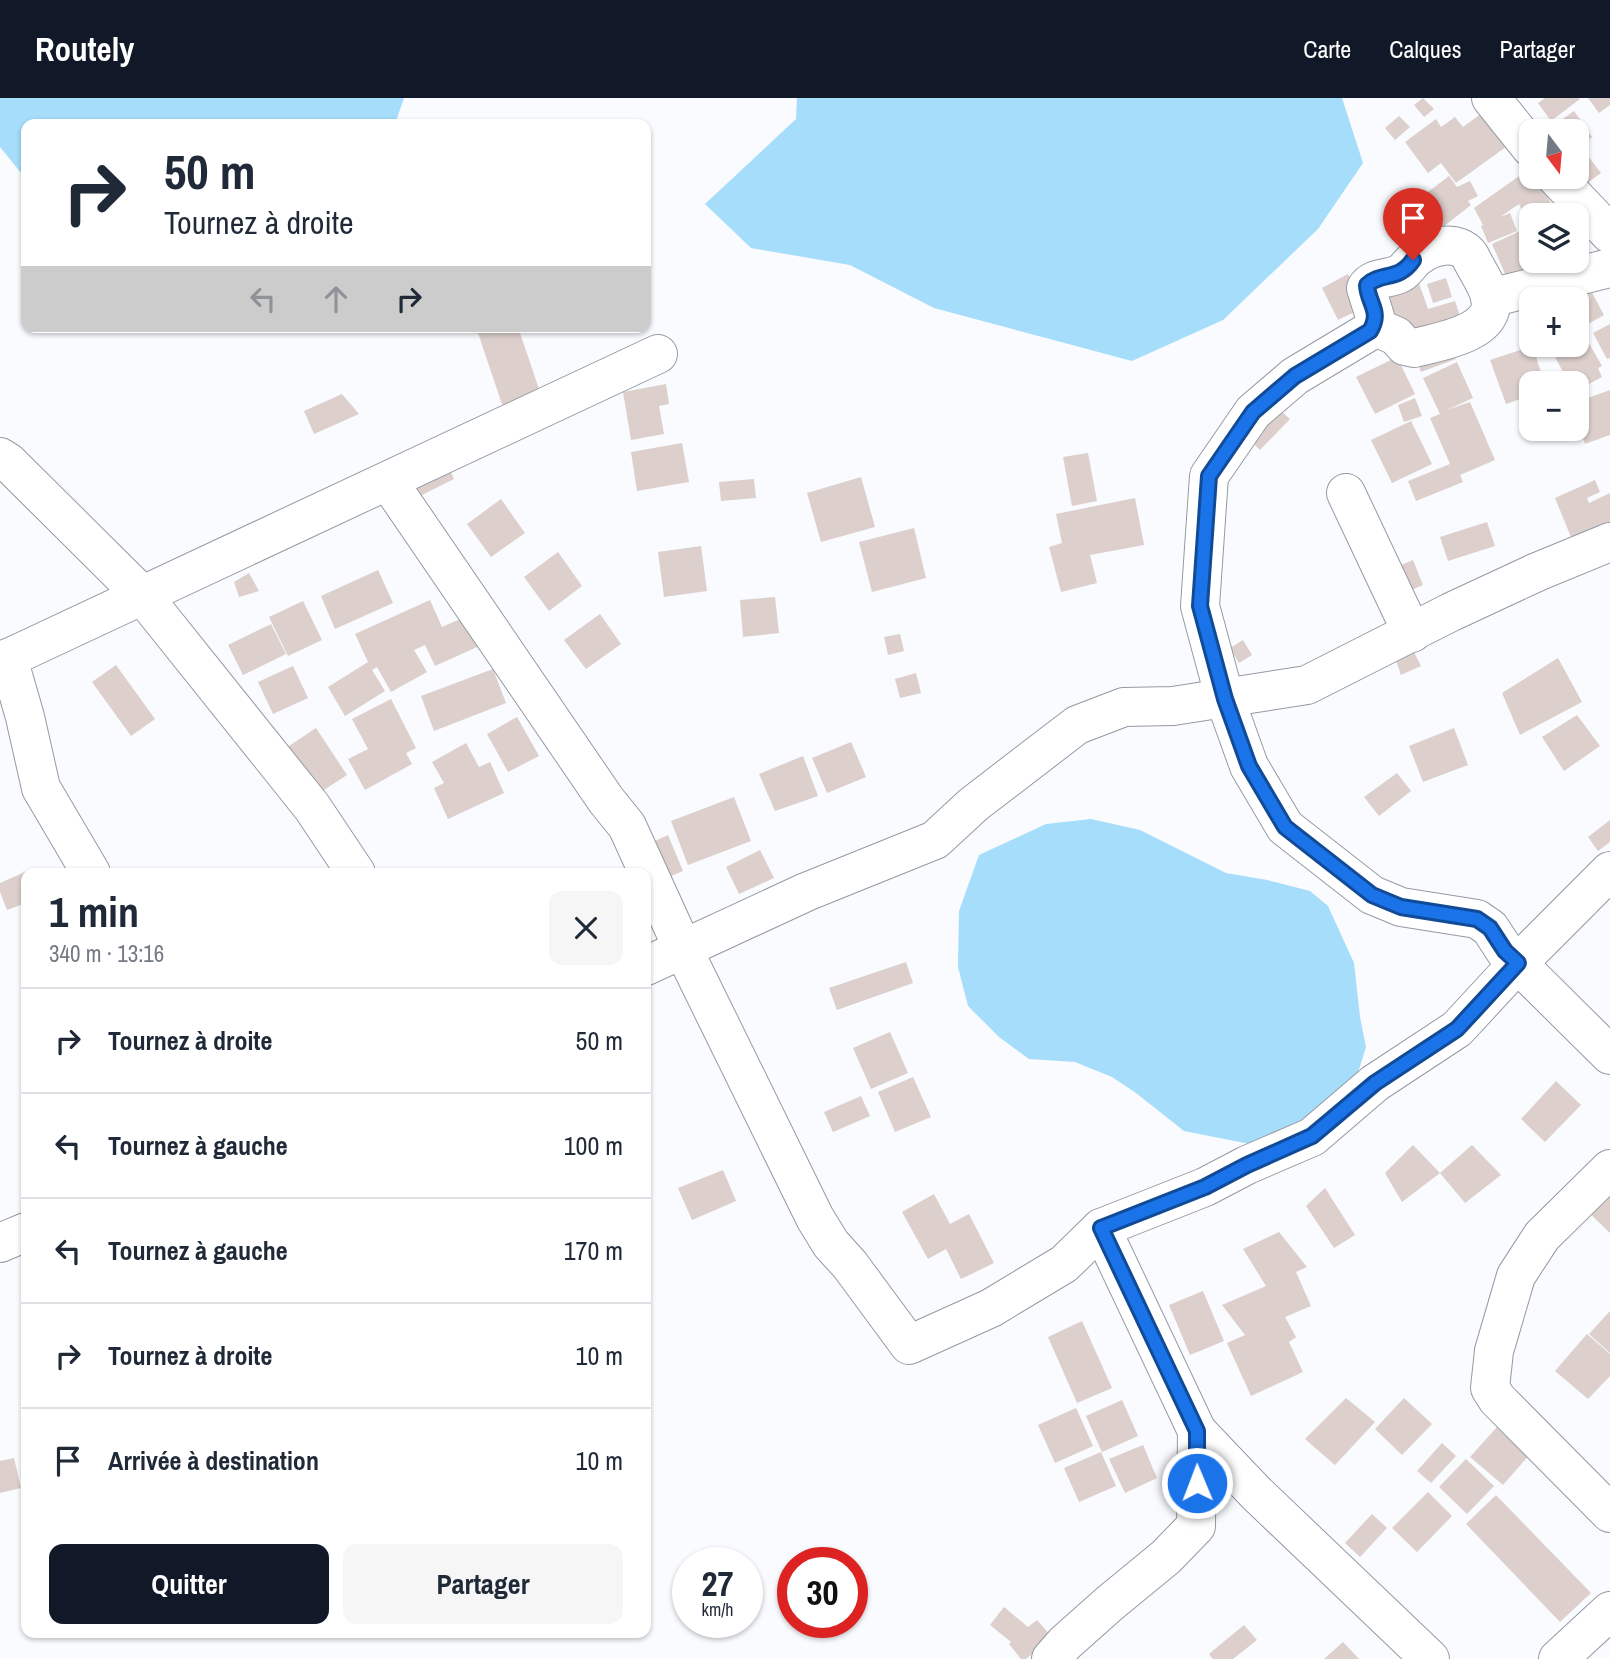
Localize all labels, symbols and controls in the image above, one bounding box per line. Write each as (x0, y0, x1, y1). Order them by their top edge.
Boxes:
text: Routely (35, 27, 134, 71)
text: Carte (1303, 33, 1351, 65)
text: Calques (1389, 33, 1462, 65)
text: Partager (1500, 33, 1575, 65)
north arrow (1519, 119, 1589, 189)
map controls (1519, 119, 1589, 441)
text: 50 m (164, 138, 256, 204)
icon: right (49, 147, 140, 238)
pin (1383, 188, 1443, 260)
icon: arrive (1394, 199, 1432, 237)
text: Tournez à droite (164, 201, 354, 244)
button: layers (1519, 203, 1589, 273)
icon: left (244, 280, 282, 318)
icon: ahead (317, 280, 355, 318)
icon: right (390, 280, 428, 318)
button: + (1519, 287, 1589, 357)
button: − (1519, 371, 1589, 441)
text: 1 min (49, 884, 139, 940)
button: close (549, 891, 623, 965)
text: 340 m · 13:16 (49, 938, 164, 969)
icon: right (49, 1022, 87, 1060)
text: Tournez à droite (108, 1023, 272, 1058)
text: 50 m (576, 1023, 623, 1058)
icon: left (49, 1127, 87, 1165)
text: Tournez à gauche (108, 1128, 288, 1163)
text: 100 m (564, 1128, 623, 1163)
icon: left (49, 1232, 87, 1270)
text: Tournez à gauche (108, 1233, 288, 1268)
text: 170 m (564, 1233, 623, 1268)
icon: right (49, 1337, 87, 1375)
text: Tournez à droite (108, 1338, 272, 1373)
text: 10 m (576, 1338, 623, 1373)
icon: arrive (49, 1442, 87, 1480)
text: Arrivée à destination (108, 1443, 319, 1478)
text: 10 m (576, 1443, 623, 1478)
position arrow (1160, 1446, 1234, 1520)
button: Quitter (49, 1544, 329, 1624)
button: Partager (343, 1544, 623, 1624)
speed limit sign: 30 (777, 1547, 868, 1638)
text: 27 (702, 1560, 733, 1607)
text: km/h (702, 1597, 734, 1622)

